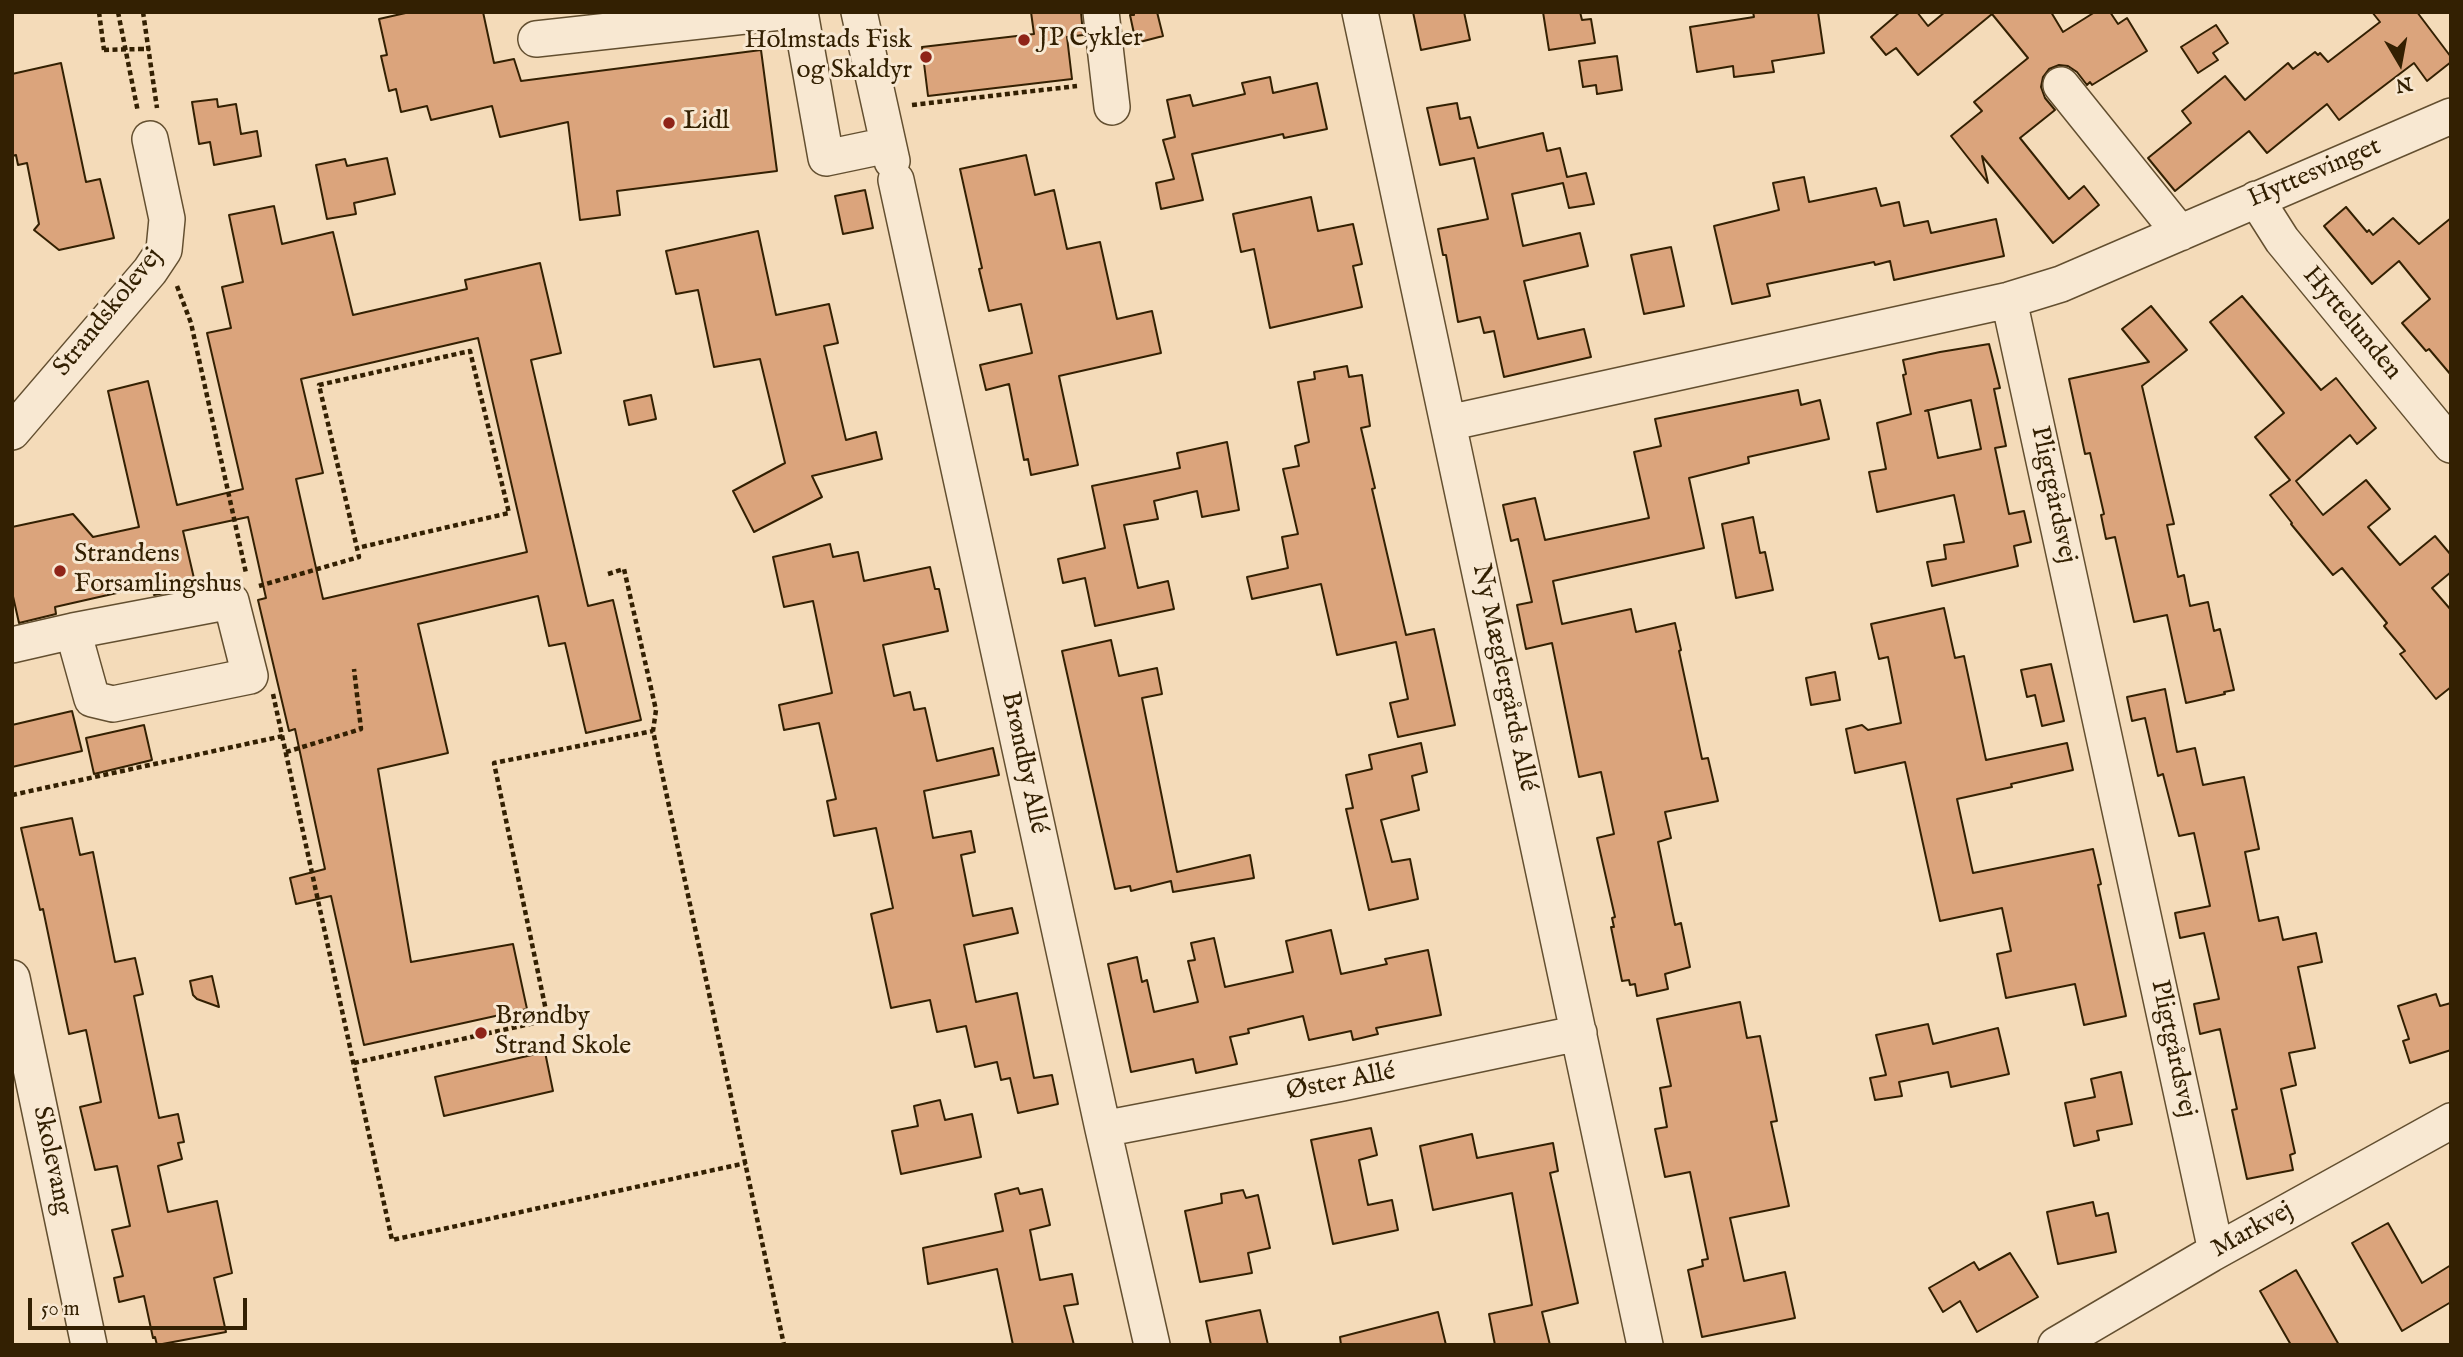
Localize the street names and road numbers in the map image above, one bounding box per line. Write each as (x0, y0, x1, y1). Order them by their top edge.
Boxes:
street label: Hyttesvinget (2244, 132, 2386, 216)
street label: Strandskolevej (48, 243, 170, 383)
street label: Hyttelunden (2295, 261, 2407, 387)
street label: Pligtgårdsvej (2022, 423, 2082, 567)
street label: Ny Mæglergårds Allé (1464, 561, 1542, 795)
street label: Brøndby Allé (993, 689, 1053, 837)
street label: Pligtgårdsvej (2142, 977, 2202, 1121)
street label: Øster Allé (1284, 1057, 1398, 1109)
street label: Skolevang (24, 1104, 78, 1218)
street label: Markvej (2207, 1196, 2299, 1266)

